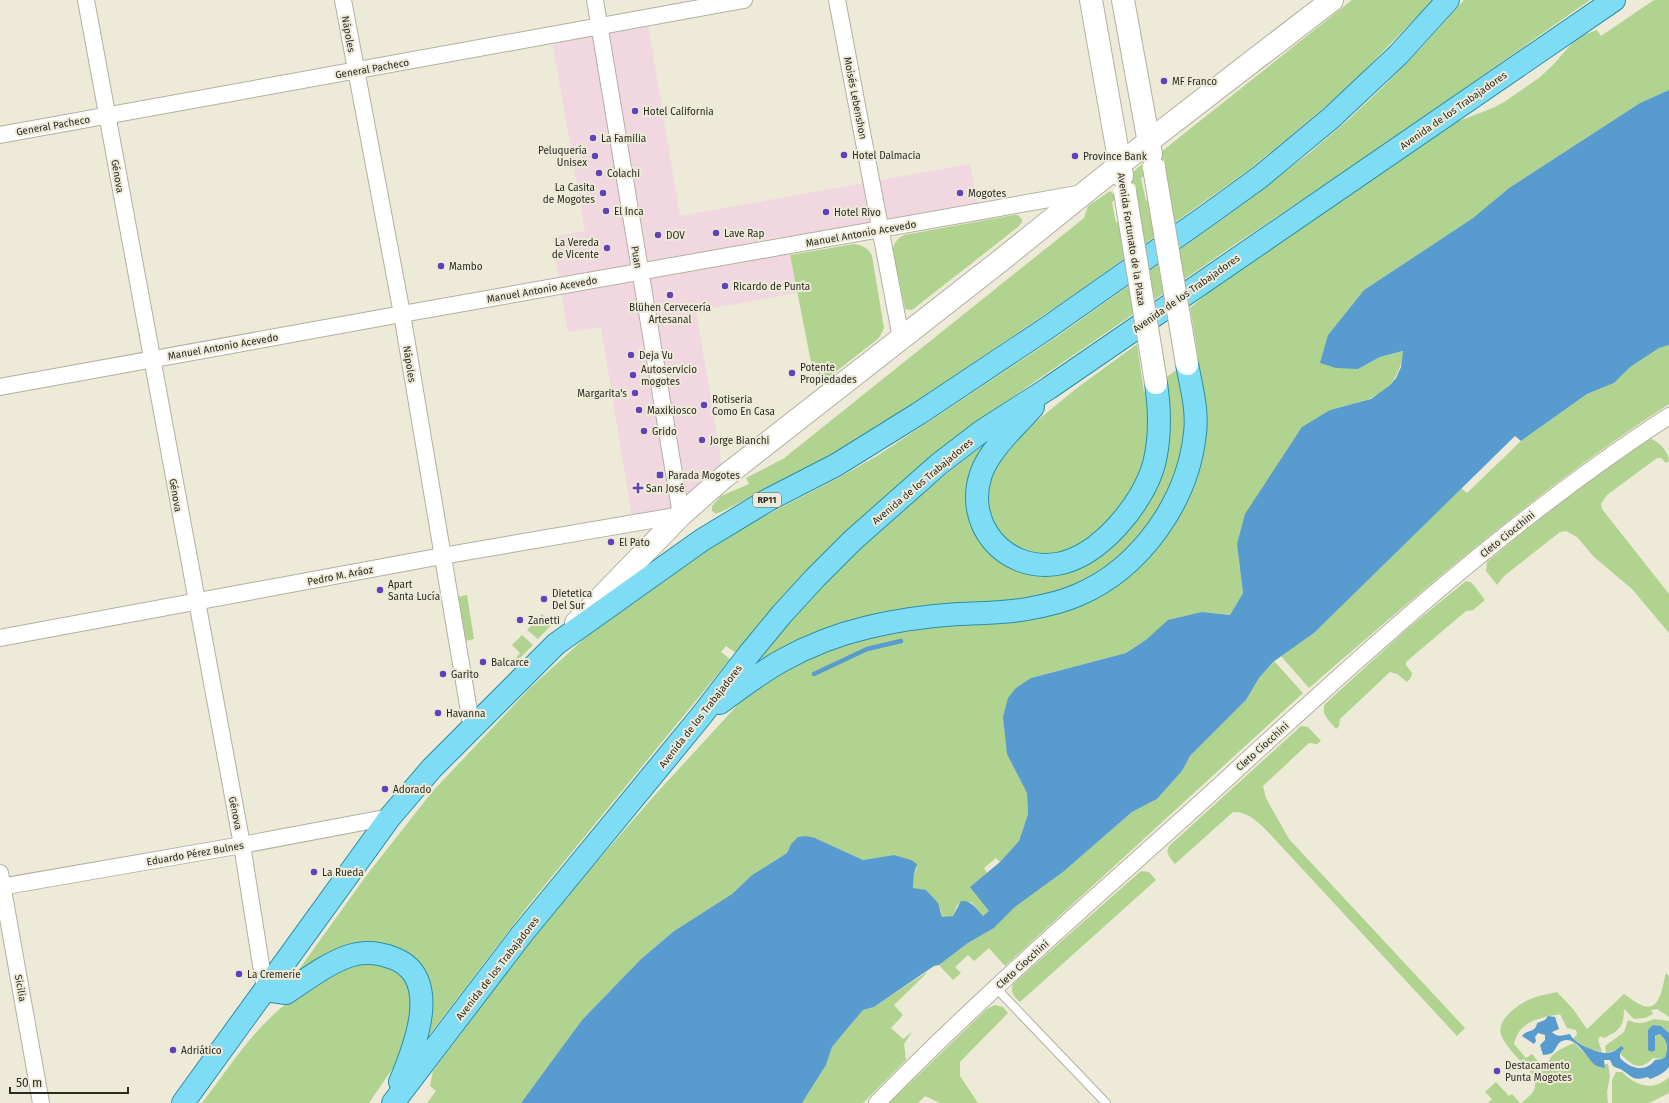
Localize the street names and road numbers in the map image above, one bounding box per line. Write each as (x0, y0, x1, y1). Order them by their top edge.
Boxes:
street label: Nápoles (339, 15, 357, 54)
street label: Moisés Lebenshon (841, 56, 869, 140)
street label: General Pacheco (334, 57, 410, 81)
street label: Avenida de los Trabajadores (1398, 69, 1510, 152)
street label: General Pacheco (15, 114, 91, 138)
street label: Génova (108, 159, 126, 194)
street label: Avenida Fortunato de la Plaza (1115, 172, 1147, 307)
street label: Manuel Antonio Acevedo (805, 218, 917, 250)
street label: Puan (628, 245, 644, 269)
street label: Avenida de los Trabajadores (1131, 252, 1243, 335)
street label: Manuel Antonio Acevedo (486, 274, 598, 306)
street label: Manuel Antonio Acevedo (167, 331, 279, 363)
street label: Nápoles (400, 345, 418, 384)
street label: Avenida de los Trabajadores (870, 436, 976, 527)
street label: Génova (166, 478, 184, 513)
road number: RP11 (753, 493, 781, 507)
street label: Cleto Ciocchini (1478, 509, 1537, 560)
street label: Pedro M. Aráoz (306, 564, 375, 588)
street label: Avenida de los Trabajadores (657, 662, 745, 771)
street label: Cleto Ciocchini (1234, 720, 1292, 774)
street label: Génova (226, 796, 244, 831)
street label: Eduardo Pérez Bulnes (146, 839, 245, 868)
street label: Avenida de los Trabajadores (454, 914, 542, 1023)
street label: Cleto Ciocchini (994, 938, 1052, 992)
street label: Sicilia (12, 974, 28, 1003)

